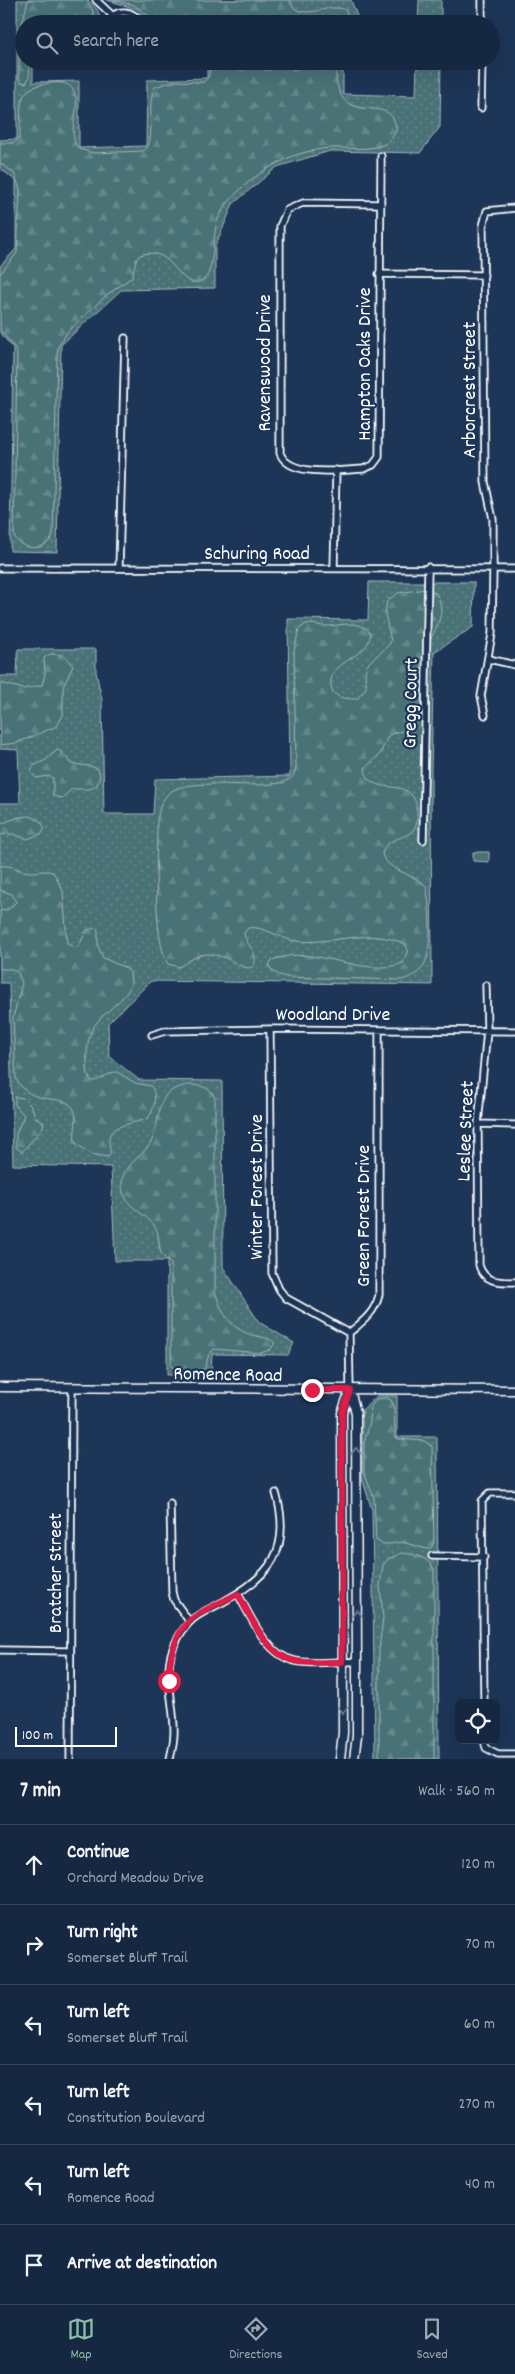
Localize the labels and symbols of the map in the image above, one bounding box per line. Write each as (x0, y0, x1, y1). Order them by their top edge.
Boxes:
street label: Hampton Oaks Drive (352, 287, 380, 441)
street label: Ravenswood Drive (252, 294, 280, 432)
street label: Arborcrest Street (457, 322, 485, 458)
street label: Schuring Road (204, 541, 310, 569)
street label: Gregg Court (397, 658, 427, 749)
street label: Woodland Drive (276, 1002, 390, 1030)
street label: Leslee Street (451, 1080, 483, 1182)
street label: Winter Forest Drive (244, 1114, 272, 1260)
street label: Green Forest Drive (351, 1145, 379, 1287)
street label: Romence Road (173, 1361, 283, 1391)
route end (301, 1379, 324, 1402)
one-way arrow (351, 1446, 361, 1454)
street label: Bratcher Street (43, 1513, 71, 1633)
one-way arrow (352, 1609, 362, 1616)
route start (158, 1670, 181, 1693)
one-way arrow (338, 1707, 348, 1715)
scale bar (15, 1724, 118, 1747)

